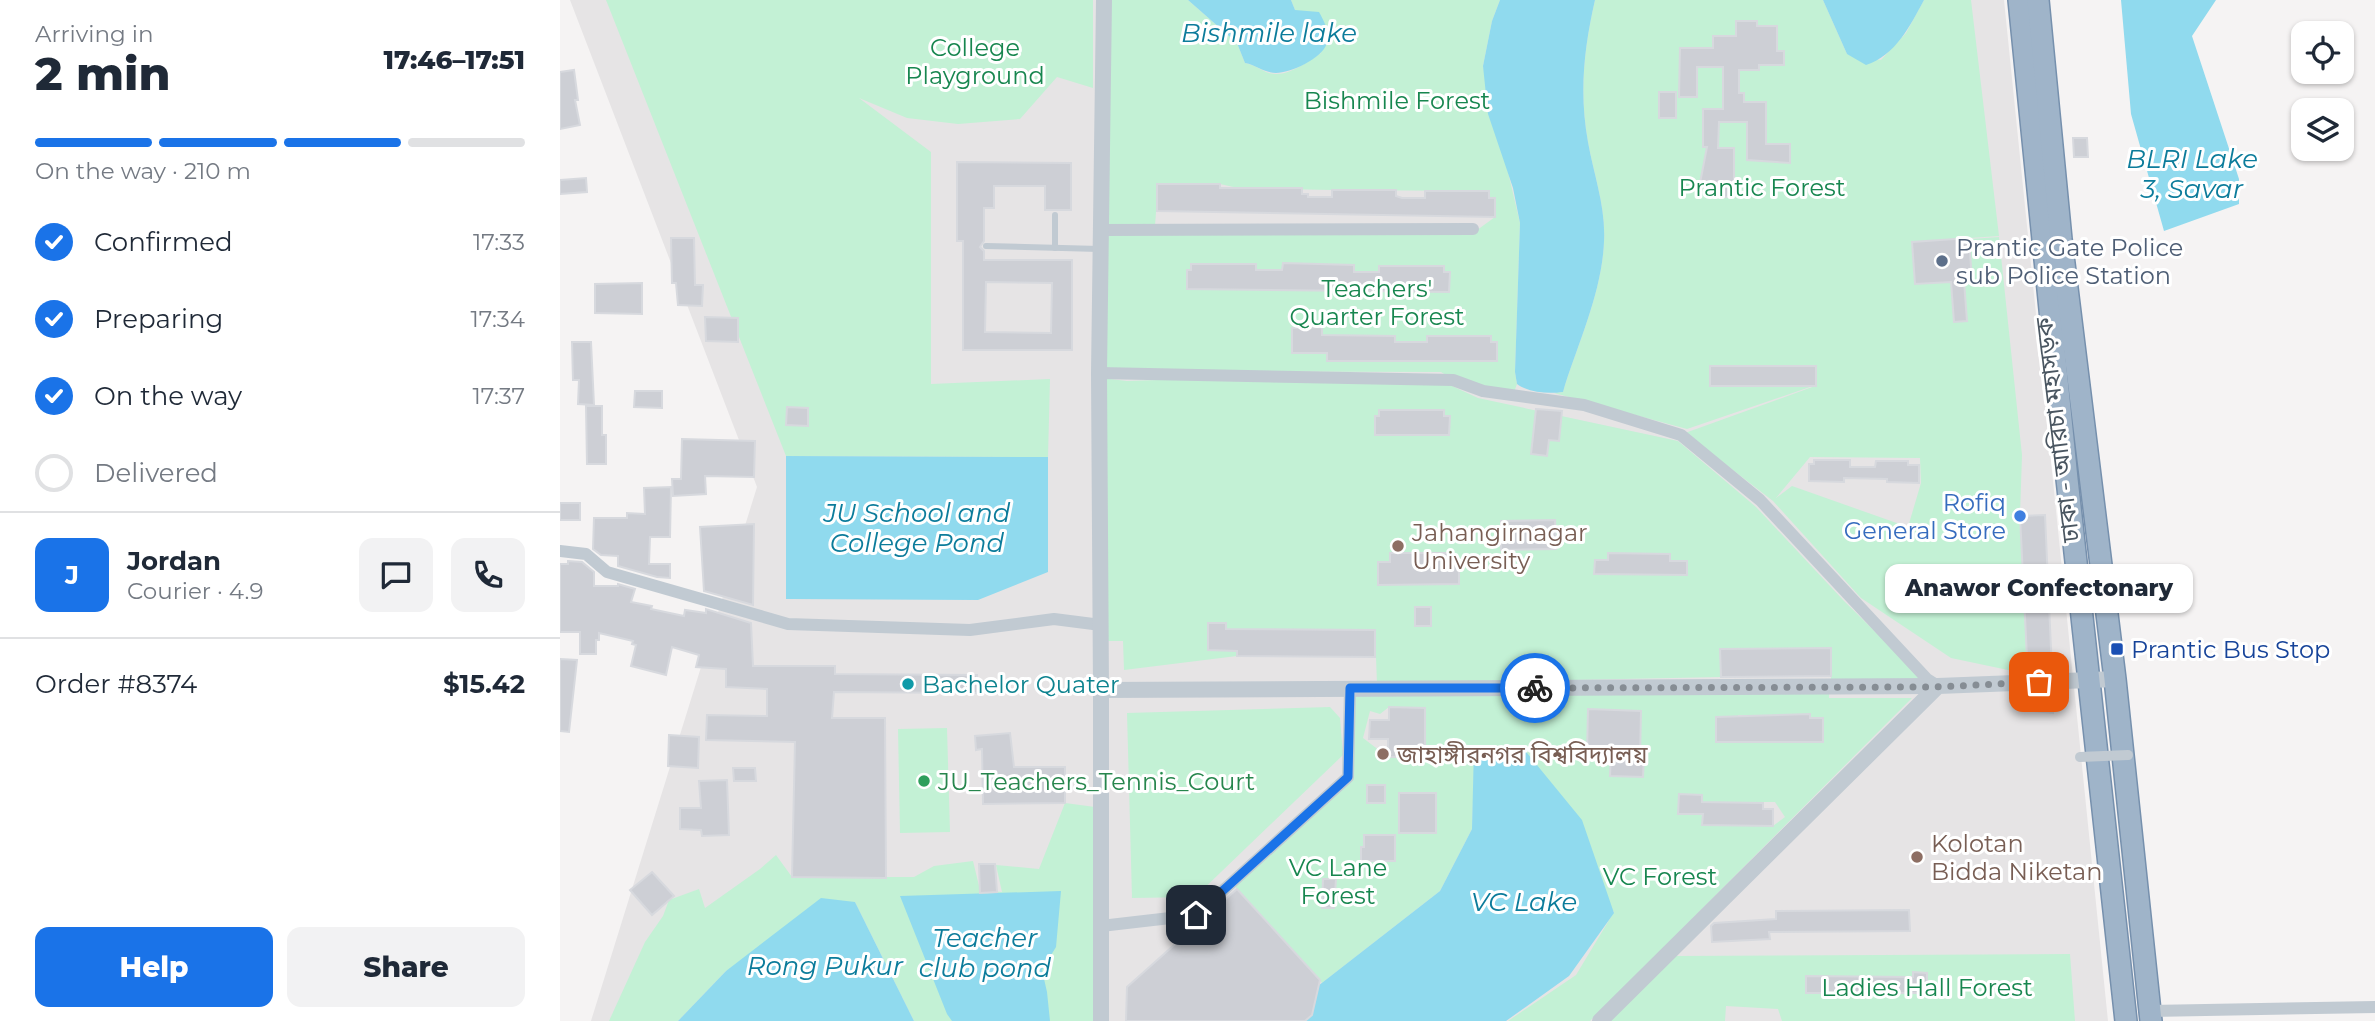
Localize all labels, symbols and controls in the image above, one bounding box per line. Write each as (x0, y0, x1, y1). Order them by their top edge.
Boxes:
water label: Bishmile lake (1181, 17, 1357, 49)
text: Arriving in (35, 20, 154, 48)
map controls (2291, 21, 2354, 161)
button: locate (2291, 21, 2354, 84)
park label: College Playground (905, 33, 1045, 90)
text: 17:46–17:51 (383, 44, 525, 76)
text: 2 min (35, 45, 170, 102)
park label: Bishmile Forest (1304, 86, 1491, 115)
button: layers (2291, 98, 2354, 161)
water label: BLRI Lake 3, Savar (2126, 143, 2258, 205)
text: On the way · 210 m (35, 157, 251, 185)
park label: Prantic Forest (1679, 173, 1846, 202)
icon: check (35, 223, 73, 261)
text: Confirmed (94, 226, 233, 258)
text: 17:33 (473, 228, 525, 256)
place label: Prantic Gate Police sub Police Station (1956, 233, 2183, 290)
marker: Prantic Gate Police sub Police Station (1934, 253, 1950, 269)
park label: Teachers' Quarter Forest (1289, 274, 1465, 331)
icon: check (35, 300, 73, 338)
text: Preparing (94, 303, 223, 335)
text: 17:34 (471, 305, 525, 333)
street label: ঢাকা - আরিচা মহাসড়ক (2029, 315, 2085, 545)
icon: check (35, 377, 73, 415)
text: On the way (94, 380, 242, 412)
text: 17:37 (473, 382, 525, 410)
text: Delivered (94, 457, 218, 489)
place label: Rofiq General Store (1844, 488, 2006, 545)
water label: JU School and College Pond (823, 497, 1011, 559)
marker: Rofiq General Store (2012, 508, 2028, 524)
place label: Jahangirnagar University (1411, 518, 1588, 575)
button: chat (359, 538, 433, 612)
button: phone (451, 538, 525, 612)
marker: Jahangirnagar University (1390, 538, 1406, 554)
text: Jordan (127, 545, 221, 577)
text: J (65, 559, 79, 591)
callout: Anawor Confectonary (1885, 563, 2193, 612)
text: Anawor Confectonary (1905, 574, 2173, 602)
text: Courier · 4.9 (127, 577, 263, 605)
place label: Prantic Bus Stop (2131, 635, 2330, 664)
marker: Prantic Bus Stop (2109, 641, 2125, 657)
pin (2009, 652, 2069, 712)
courier (1500, 653, 1570, 723)
icon: bag (2020, 663, 2058, 701)
text: Order #8374 (35, 668, 197, 700)
text: $15.42 (443, 668, 525, 700)
icon: bike (1516, 669, 1554, 707)
place label: Bachelor Quater (922, 670, 1120, 699)
marker: Bachelor Quater (900, 676, 916, 692)
place label: জাহাঙ্গীরনগর বিশ্ববিদ্যালয় (1396, 740, 1648, 769)
marker: জাহাঙ্গীরনগর বিশ্ববিদ্যালয় (1375, 746, 1391, 762)
place label: JU_Teachers_Tennis_Court (937, 767, 1255, 796)
marker: JU_Teachers_Tennis_Court (916, 773, 932, 789)
place label: Kolotan Bidda Niketan (1931, 829, 2103, 886)
marker: Kolotan Bidda Niketan (1909, 849, 1925, 865)
park label: VC Lane Forest (1289, 853, 1387, 910)
park label: VC Forest (1603, 862, 1718, 891)
pin (1166, 885, 1226, 945)
water label: VC Lake (1471, 886, 1577, 918)
icon: home (1177, 896, 1215, 934)
water label: Teacher club pond (919, 922, 1052, 984)
button: Help (35, 927, 273, 1007)
button: Share (287, 927, 525, 1007)
water label: Rong Pukur (747, 950, 904, 982)
park label: Ladies Hall Forest (1821, 973, 2033, 1002)

